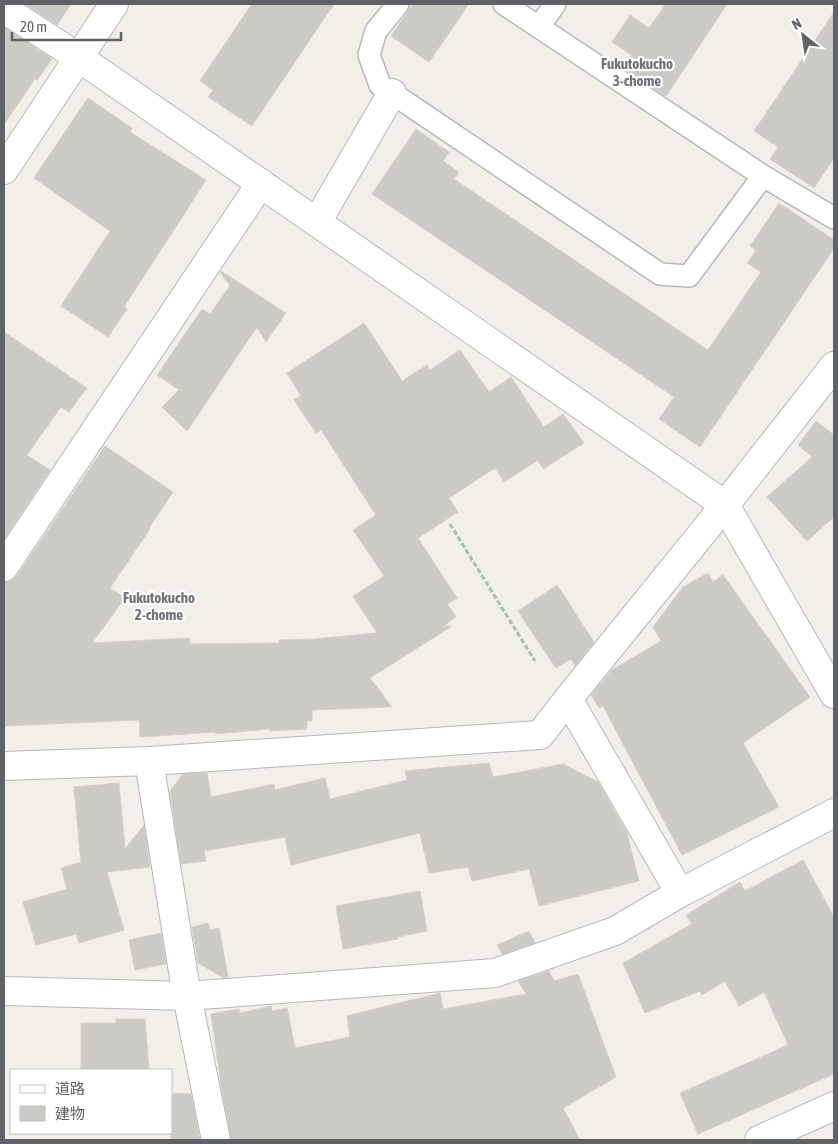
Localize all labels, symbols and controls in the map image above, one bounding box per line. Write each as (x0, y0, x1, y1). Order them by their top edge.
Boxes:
scale bar (12, 10, 121, 42)
north arrow (778, 10, 828, 60)
text: N (789, 15, 804, 33)
text: 20 m (20, 18, 47, 35)
district label: Fukutokucho 3-chome (601, 55, 673, 89)
district label: Fukutokucho 2-chome (123, 589, 195, 623)
legend (10, 1069, 172, 1134)
text: 道路 (55, 1080, 85, 1097)
text: 建物 (55, 1105, 85, 1122)

